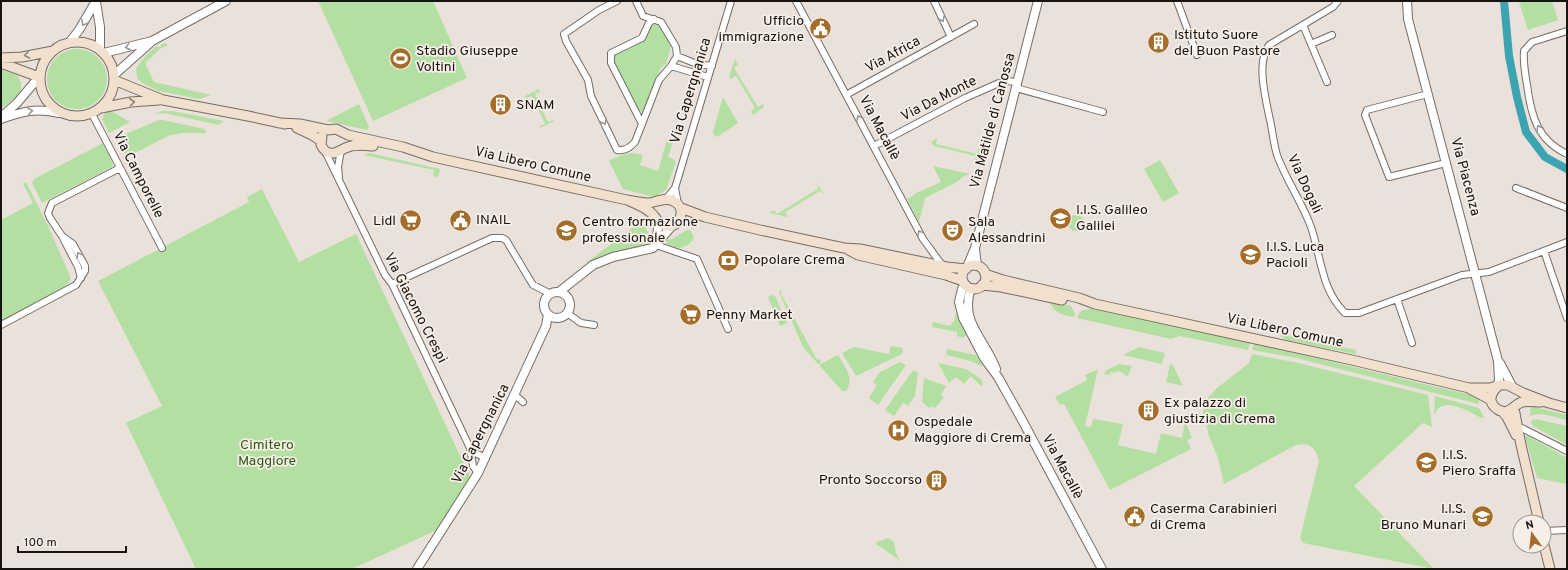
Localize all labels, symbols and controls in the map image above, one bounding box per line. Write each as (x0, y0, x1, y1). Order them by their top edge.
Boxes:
place label: Ufficio immigrazione (718, 13, 804, 46)
one-way arrow (938, 15, 945, 22)
public building icon: Ufficio immigrazione (807, 16, 833, 42)
one-way arrow (81, 19, 88, 26)
place label: Istituto Suore del Buon Pastore (1174, 27, 1280, 60)
building icon: Istituto Suore del Buon Pastore (1145, 30, 1171, 56)
street label: Via Africa (863, 33, 923, 77)
street label: Via Capergnanica (667, 36, 715, 146)
one-way arrow (125, 42, 132, 51)
place label: Stadio Giuseppe Voltini (416, 43, 518, 76)
sports icon: Stadio Giuseppe Voltini (388, 46, 414, 72)
one-way arrow (24, 51, 30, 59)
street label: Via Matilde di Canossa (967, 51, 1019, 191)
street label: Via Da Monte (898, 73, 980, 125)
building icon: SNAM (488, 92, 514, 118)
street label: Via Macallè (855, 93, 903, 163)
place label: SNAM (516, 97, 555, 114)
one-way arrow (128, 98, 135, 107)
one-way arrow (27, 107, 33, 116)
one-way arrow (856, 115, 863, 123)
one-way arrow (599, 118, 607, 125)
one-way arrow (1536, 125, 1543, 132)
street label: Via Camporelle (109, 129, 167, 221)
street label: Via Piacenza (1446, 136, 1484, 218)
street label: Via Libero Comune (473, 143, 593, 187)
street label: Via Dogali (1283, 152, 1325, 216)
place label: I.I.S. Galileo Galilei (1076, 202, 1148, 235)
school or university icon: I.I.S. Galileo Galilei (1048, 205, 1074, 231)
public building icon: INAIL (448, 207, 474, 233)
supermarket icon: Lidl (398, 208, 424, 234)
place label: INAIL (476, 212, 511, 229)
place label: Lidl (373, 213, 396, 230)
place label: Centro formazione professionale (582, 214, 698, 247)
place label: Sala Alessandrini (968, 214, 1045, 247)
school or university icon: Centro formazione professionale (553, 217, 579, 243)
theatre icon: Sala Alessandrini (940, 217, 966, 243)
one-way arrow (917, 230, 925, 237)
place label: I.I.S. Luca Pacioli (1266, 239, 1324, 272)
school or university icon: I.I.S. Luca Pacioli (1238, 242, 1264, 268)
bank icon: Popolare Crema (716, 247, 742, 273)
street label: Via Giacomo Crespi (380, 250, 450, 366)
one-way arrow (77, 252, 84, 259)
place label: Popolare Crema (744, 252, 845, 269)
supermarket icon: Penny Market (678, 302, 704, 328)
place label: Penny Market (706, 307, 793, 324)
street label: Via Libero Comune (1225, 310, 1345, 352)
street label: Via Capergnanica (448, 381, 514, 487)
place label: Ex palazzo di giustizia di Crema (1164, 395, 1275, 428)
building icon: Ex palazzo di giustizia di Crema (1136, 398, 1162, 424)
place label: Ospedale Maggiore di Crema (914, 414, 1031, 447)
hospital icon: Ospedale Maggiore di Crema (885, 417, 911, 443)
street label: Via Macallè (1038, 432, 1086, 502)
park label: Cimitero Maggiore (238, 437, 296, 470)
place label: I.I.S. Piero Sraffa (1442, 447, 1516, 480)
school or university icon: I.I.S. Piero Sraffa (1413, 450, 1439, 476)
building icon: Pronto Soccorso (924, 467, 950, 493)
place label: Pronto Soccorso (819, 472, 922, 489)
place label: Caserma Carabinieri di Crema (1150, 501, 1277, 534)
place label: I.I.S. Bruno Munari (1381, 501, 1466, 534)
public building icon: Caserma Carabinieri di Crema (1122, 504, 1148, 530)
school or university icon: I.I.S. Bruno Munari (1469, 504, 1495, 530)
north arrow (1512, 514, 1552, 554)
text: N (1524, 518, 1535, 533)
scale bar (18, 528, 126, 554)
text: 100 m (24, 535, 57, 551)

